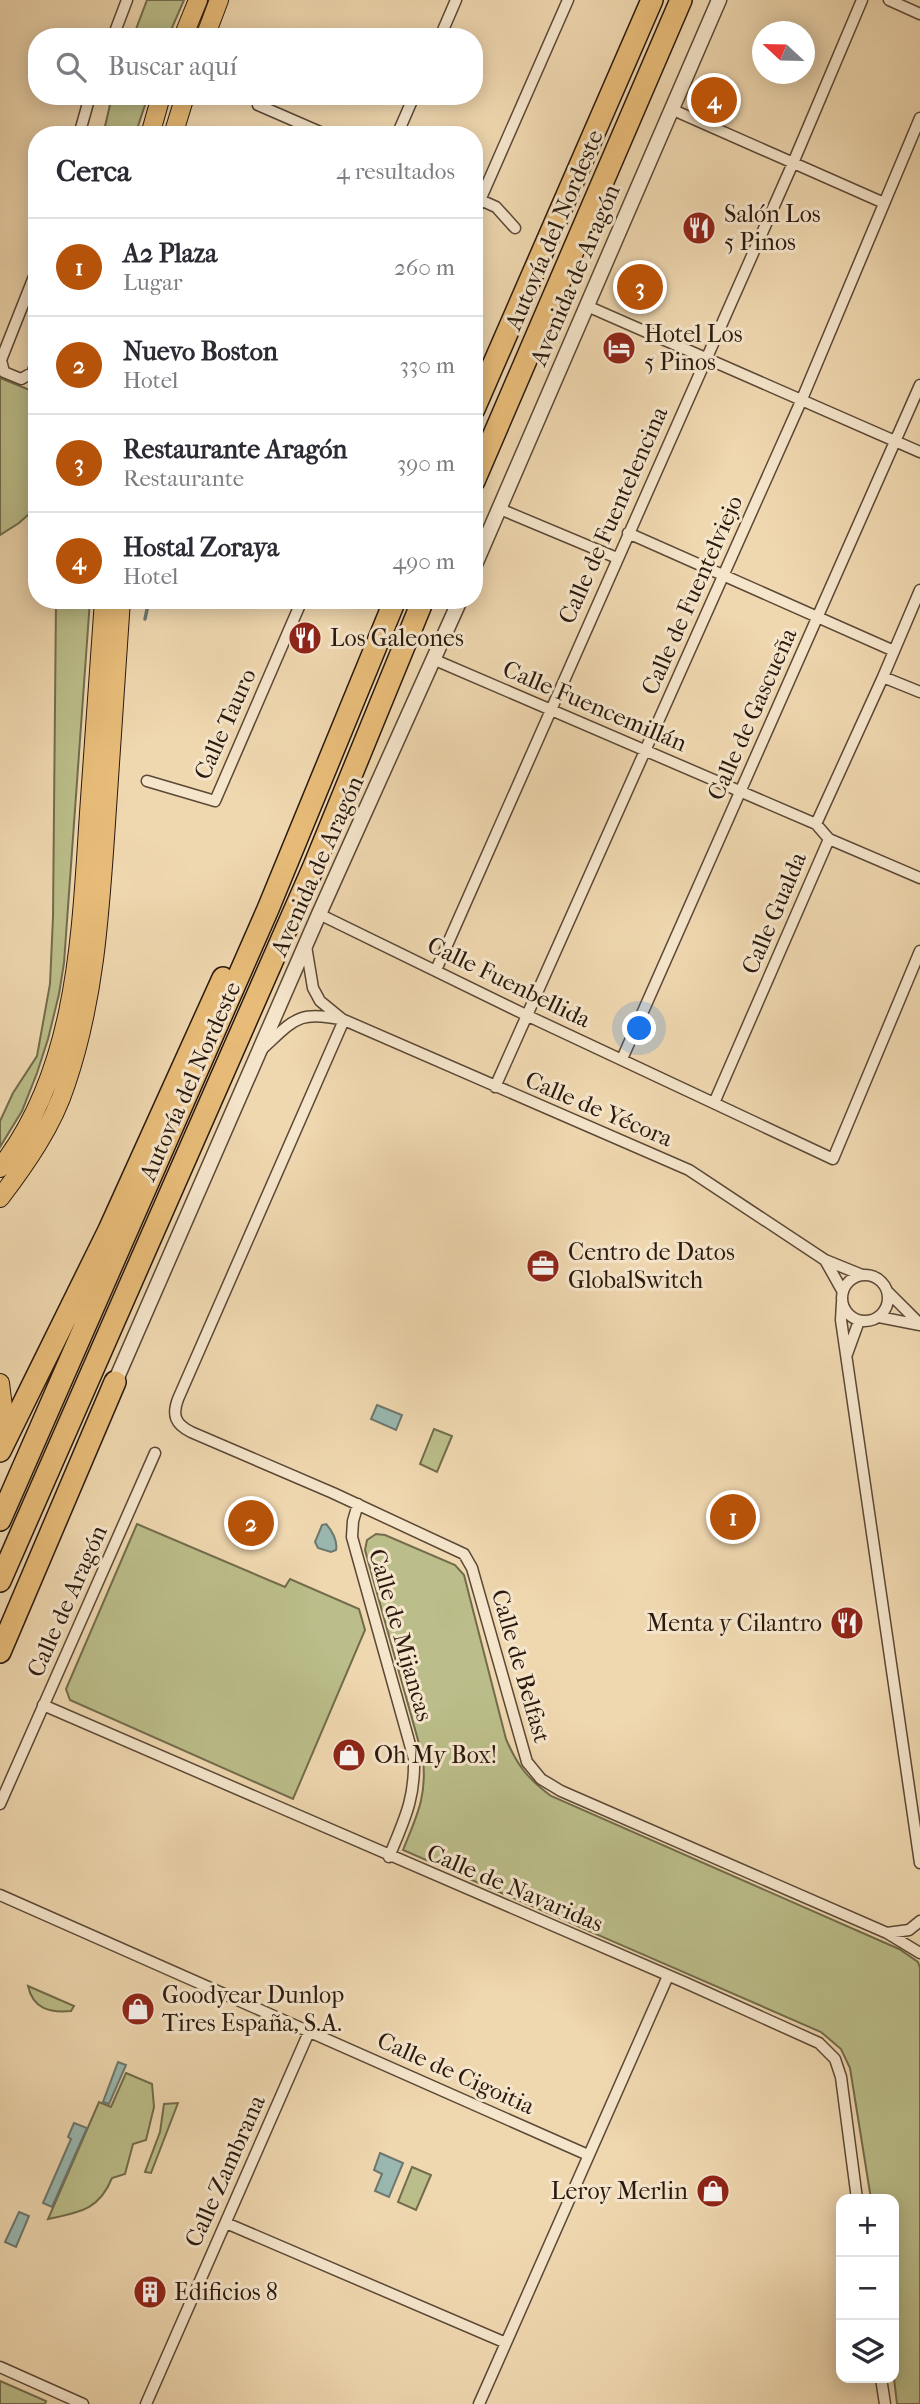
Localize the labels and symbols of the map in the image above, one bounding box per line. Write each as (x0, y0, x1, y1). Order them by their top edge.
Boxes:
north arrow (752, 21, 815, 84)
pin: 4 (691, 74, 737, 126)
street label: Autovía del Nordeste (499, 125, 609, 335)
street label: Avenida de Aragón (524, 180, 626, 371)
place label: Salón Los 5 Pinos (724, 200, 821, 256)
restaurant icon: Salón Los 5 Pinos (680, 209, 718, 247)
pin: 3 (617, 261, 663, 313)
place label: Hotel Los 5 Pinos (644, 320, 743, 376)
hotel icon: Hotel Los 5 Pinos (600, 329, 638, 367)
street label: Calle de Fuentelencina (552, 401, 674, 628)
street label: Calle de Fuentelviejo (635, 491, 749, 699)
restaurant icon: Los Galeones (286, 619, 324, 657)
street label: Calle de Gascueña (702, 623, 803, 804)
place label: Los Galeones (330, 624, 464, 652)
street label: Calle Fuencemillán (499, 655, 691, 757)
street label: Calle Tauro (188, 664, 262, 784)
street label: Avenida de Aragón (264, 772, 369, 961)
street label: Calle Gualda (736, 847, 813, 978)
street label: Calle Fuenbellida (423, 930, 596, 1034)
street label: Autovía del Nordeste (133, 977, 247, 1186)
your location (622, 1011, 656, 1045)
street label: Calle de Yécora (521, 1065, 678, 1153)
place label: Centro de Datos GlobalSwitch (568, 1238, 735, 1294)
office icon: Centro de Datos GlobalSwitch (524, 1247, 562, 1285)
pin: 1 (710, 1491, 756, 1543)
pin: 2 (228, 1497, 274, 1549)
street label: Calle de Aragón (21, 1521, 113, 1681)
street label: Calle de Mijancas (363, 1546, 439, 1725)
street label: Calle de Belfast (486, 1586, 556, 1746)
restaurant icon: Menta y Cilantro (828, 1604, 866, 1642)
place label: Menta y Cilantro (647, 1609, 822, 1637)
shop icon: Oh My Box! (330, 1736, 368, 1774)
place label: Oh My Box! (374, 1741, 497, 1769)
street label: Calle de Navaridas (423, 1838, 608, 1938)
place label: Goodyear Dunlop Tires España, S.A. (162, 1981, 344, 2037)
shop icon: Goodyear Dunlop Tires España, S.A. (119, 1990, 157, 2028)
street label: Calle de Cigoitia (373, 2026, 540, 2121)
street label: Calle Zambrana (179, 2090, 271, 2251)
shop icon: Leroy Merlin (694, 2172, 732, 2210)
place label: Leroy Merlin (551, 2177, 688, 2205)
building icon: Edificios 8 (131, 2273, 169, 2311)
place label: Edificios 8 (174, 2278, 278, 2306)

